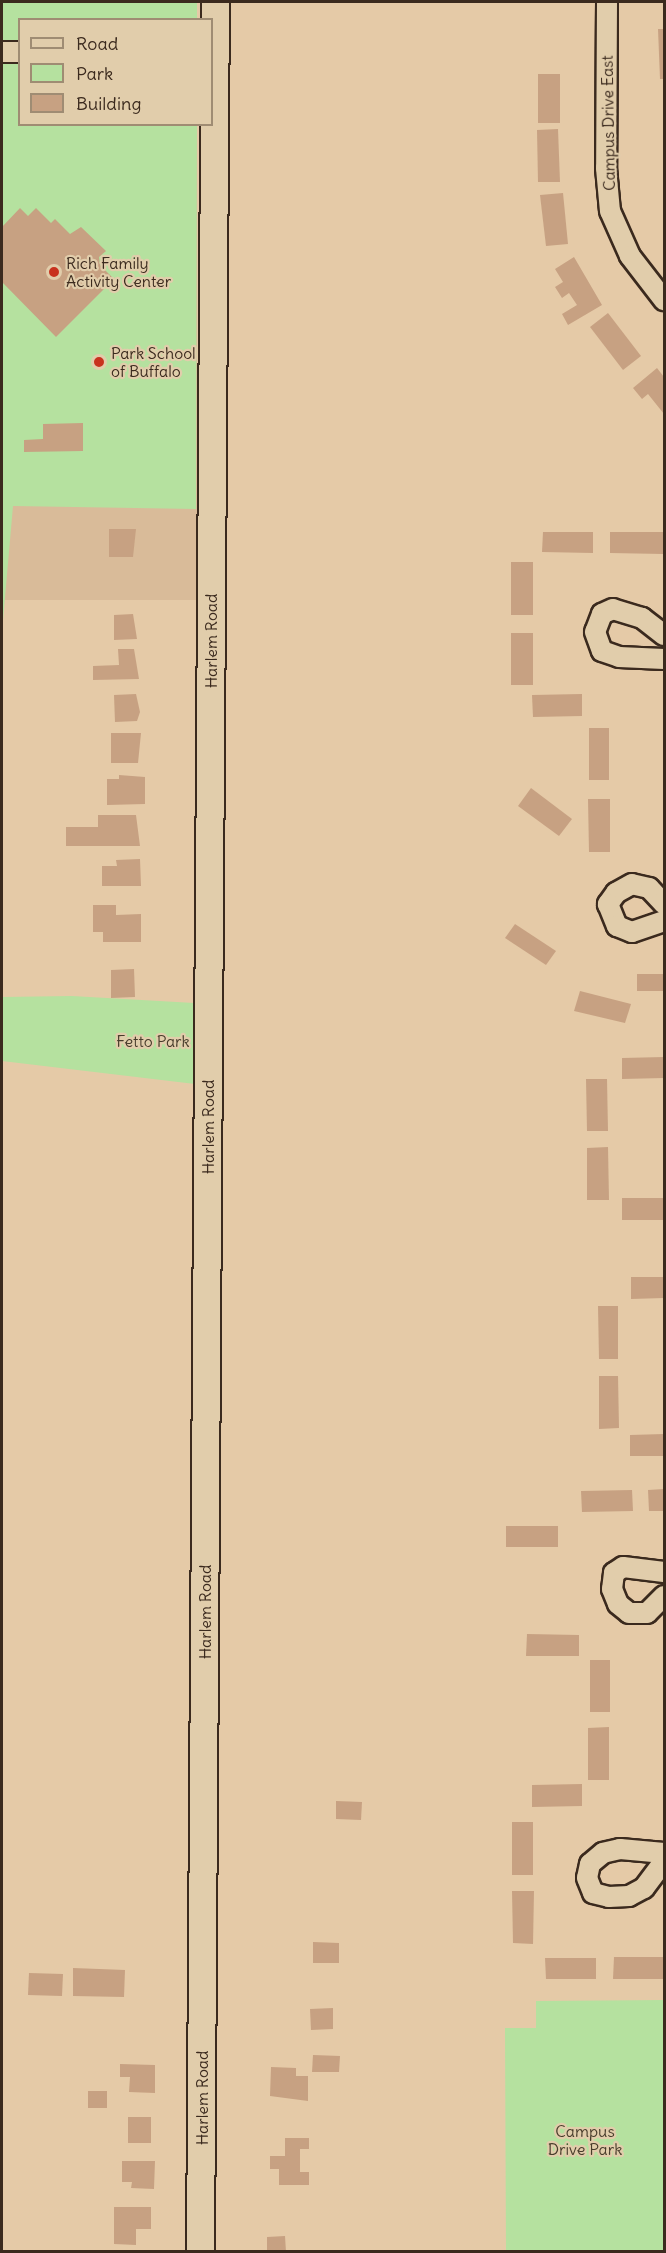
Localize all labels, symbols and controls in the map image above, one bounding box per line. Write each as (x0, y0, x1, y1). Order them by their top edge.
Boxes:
legend (18, 18, 213, 126)
text: Road (76, 32, 118, 55)
street label: Campus Drive East (597, 55, 619, 191)
text: Park (76, 62, 113, 85)
text: Building (76, 92, 141, 115)
place label: Rich Family Activity Center (66, 253, 171, 291)
marker: Rich Family Activity Center (47, 265, 61, 279)
place label: Park School of Buffalo (111, 343, 196, 381)
marker: Park School of Buffalo (92, 355, 106, 369)
street label: Harlem Road (201, 594, 221, 688)
park label: Fetto Park (116, 1031, 190, 1051)
street label: Harlem Road (198, 1080, 218, 1174)
street label: Harlem Road (195, 1565, 215, 1659)
street label: Harlem Road (192, 2051, 212, 2145)
park label: Campus Drive Park (548, 2121, 622, 2159)

